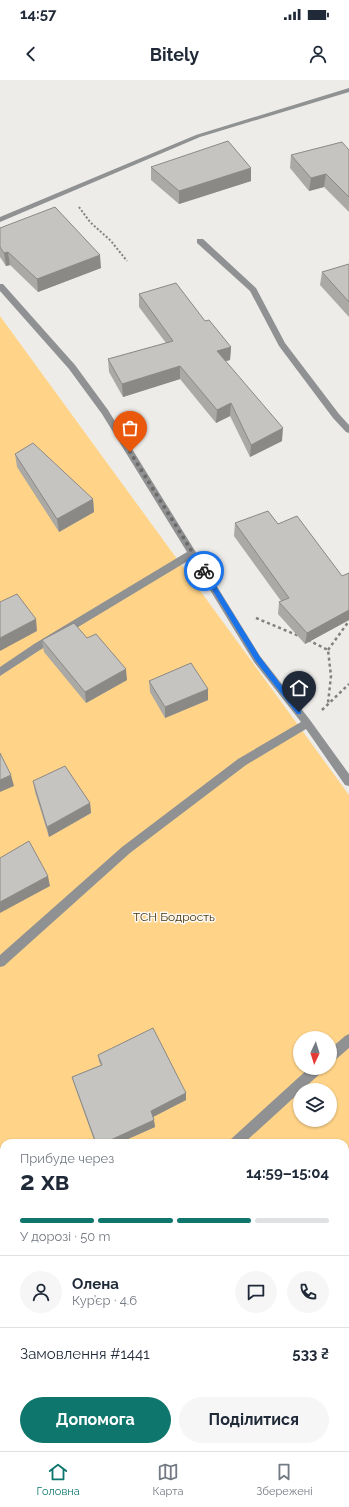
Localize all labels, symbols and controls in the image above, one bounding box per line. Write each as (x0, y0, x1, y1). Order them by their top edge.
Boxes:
text: 14:57 (20, 5, 56, 23)
icon: back (20, 43, 42, 65)
icon: person (307, 43, 329, 65)
text: Bitely (150, 44, 199, 65)
pin (113, 411, 147, 452)
icon: bag (119, 417, 141, 439)
courier (184, 551, 224, 591)
icon: bike (193, 560, 215, 582)
pin (282, 671, 316, 712)
icon: home (288, 677, 310, 699)
park label: ТСН Бодрость (133, 910, 215, 924)
north arrow (293, 1031, 337, 1075)
map controls (293, 1031, 337, 1127)
button: layers (293, 1083, 337, 1127)
text: Прибуде через (20, 1151, 114, 1166)
text: 14:59–15:04 (246, 1164, 329, 1182)
text: 2 хв (20, 1166, 69, 1196)
text: У дорозі · 50 m (20, 1229, 111, 1244)
button: person (20, 1271, 62, 1313)
button: chat (235, 1271, 277, 1313)
button: phone (287, 1271, 329, 1313)
text: Олена (72, 1275, 119, 1293)
text: Кур’єр · 4.6 (72, 1293, 137, 1308)
text: Замовлення #1441 (20, 1345, 150, 1363)
text: 533 ₴ (292, 1345, 329, 1363)
button: Допомога (20, 1397, 171, 1443)
button: Поділитися (179, 1397, 329, 1443)
tab: Головна (36, 1461, 80, 1498)
tab: Карта (153, 1461, 183, 1498)
tab: Збережені (256, 1461, 313, 1498)

